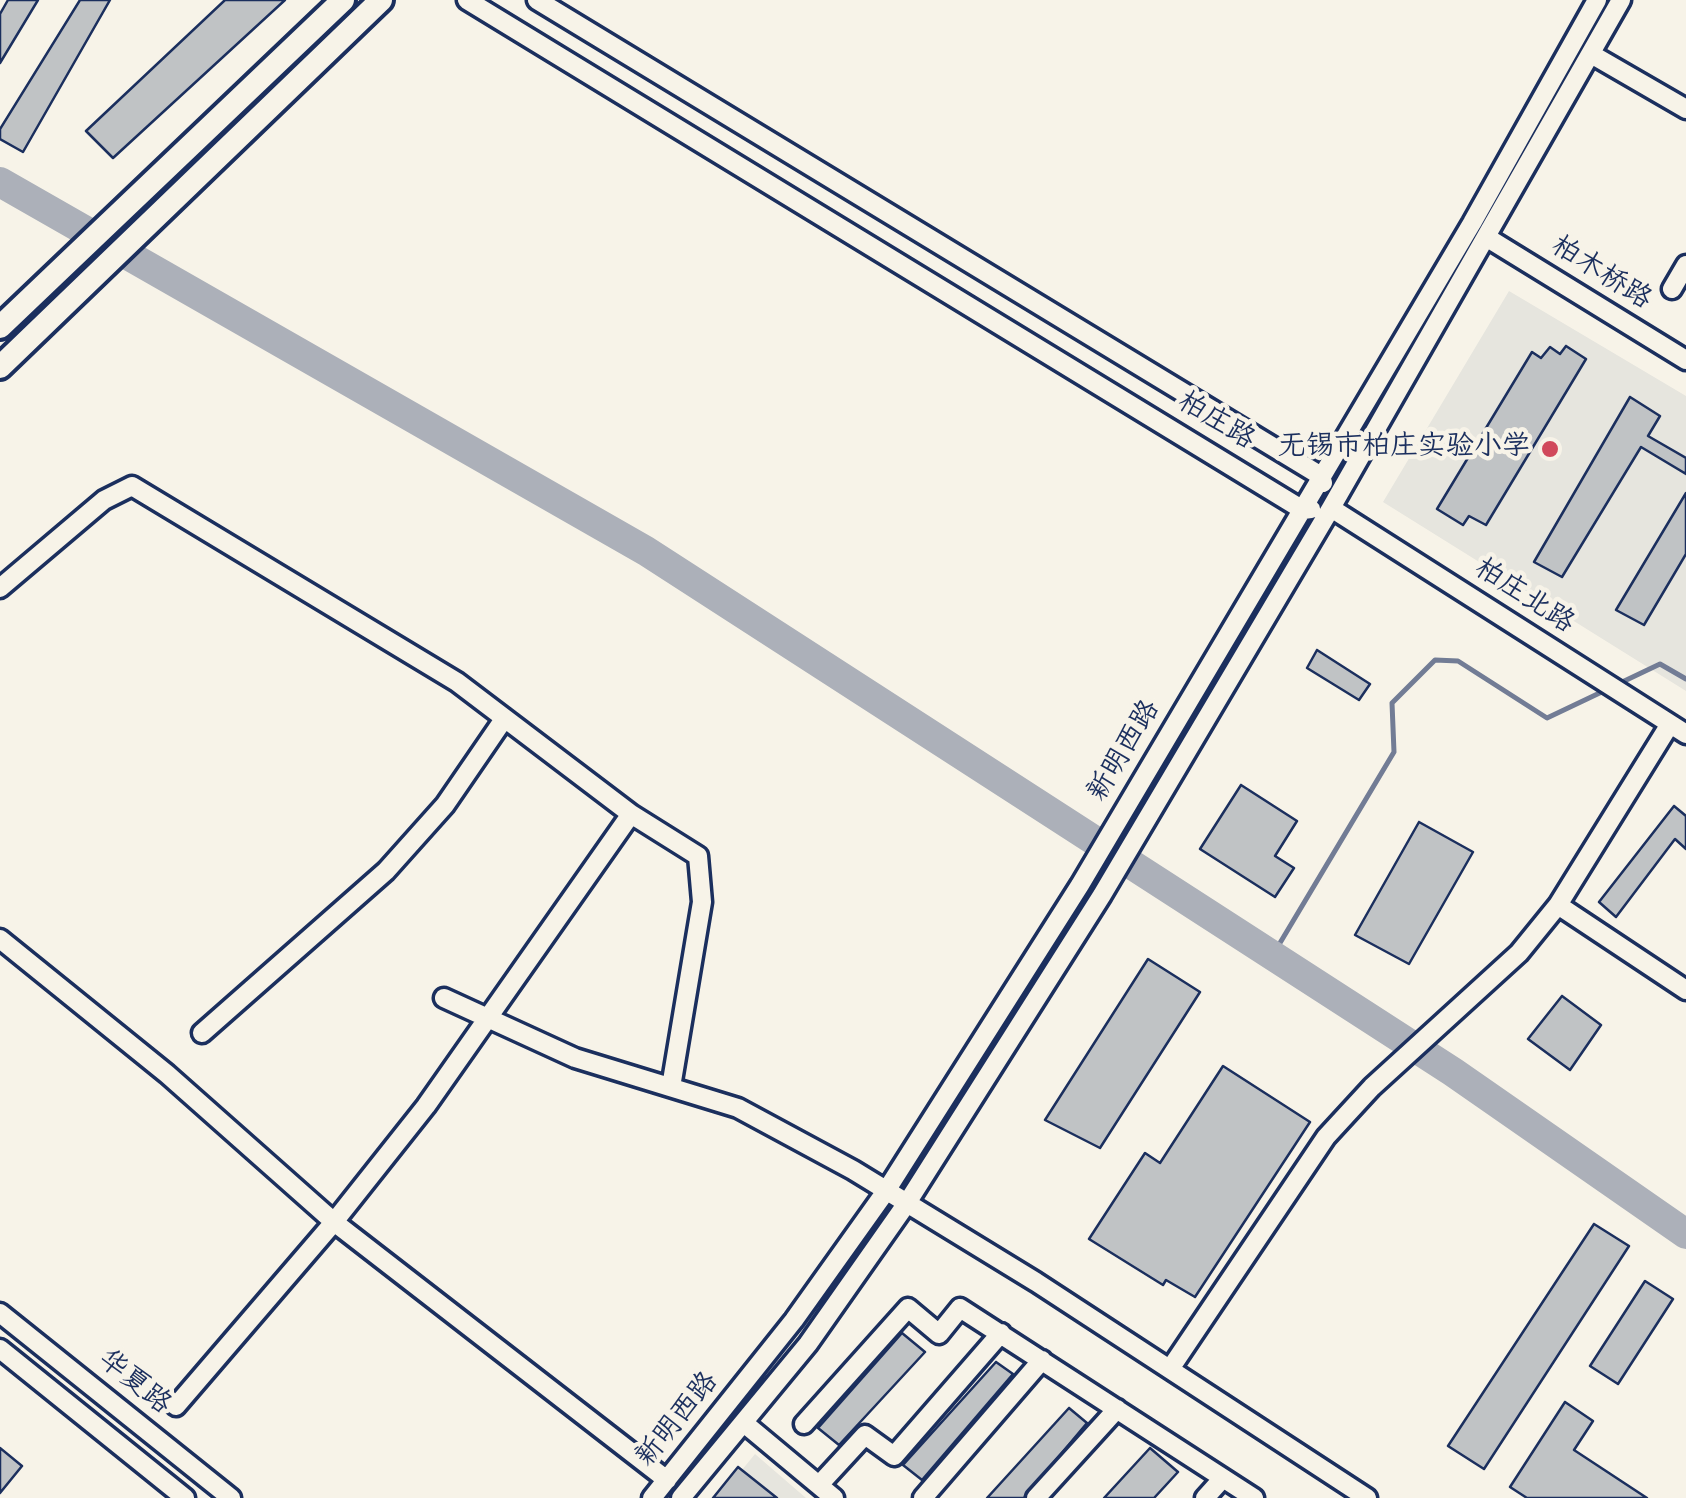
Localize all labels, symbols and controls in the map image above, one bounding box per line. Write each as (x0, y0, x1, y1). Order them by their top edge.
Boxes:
street label: 柏木桥路 (1544, 231, 1656, 319)
street label: 柏庄路 (1170, 387, 1260, 459)
place label: 无锡市柏庄实验小学 (1278, 432, 1530, 466)
marker: 无锡市柏庄实验小学 (1539, 438, 1561, 460)
street label: 柏庄北路 (1467, 553, 1579, 643)
street label: 新明西路 (1083, 695, 1169, 809)
street label: 华夏路 (90, 1345, 176, 1423)
street label: 新明西路 (631, 1367, 727, 1475)

